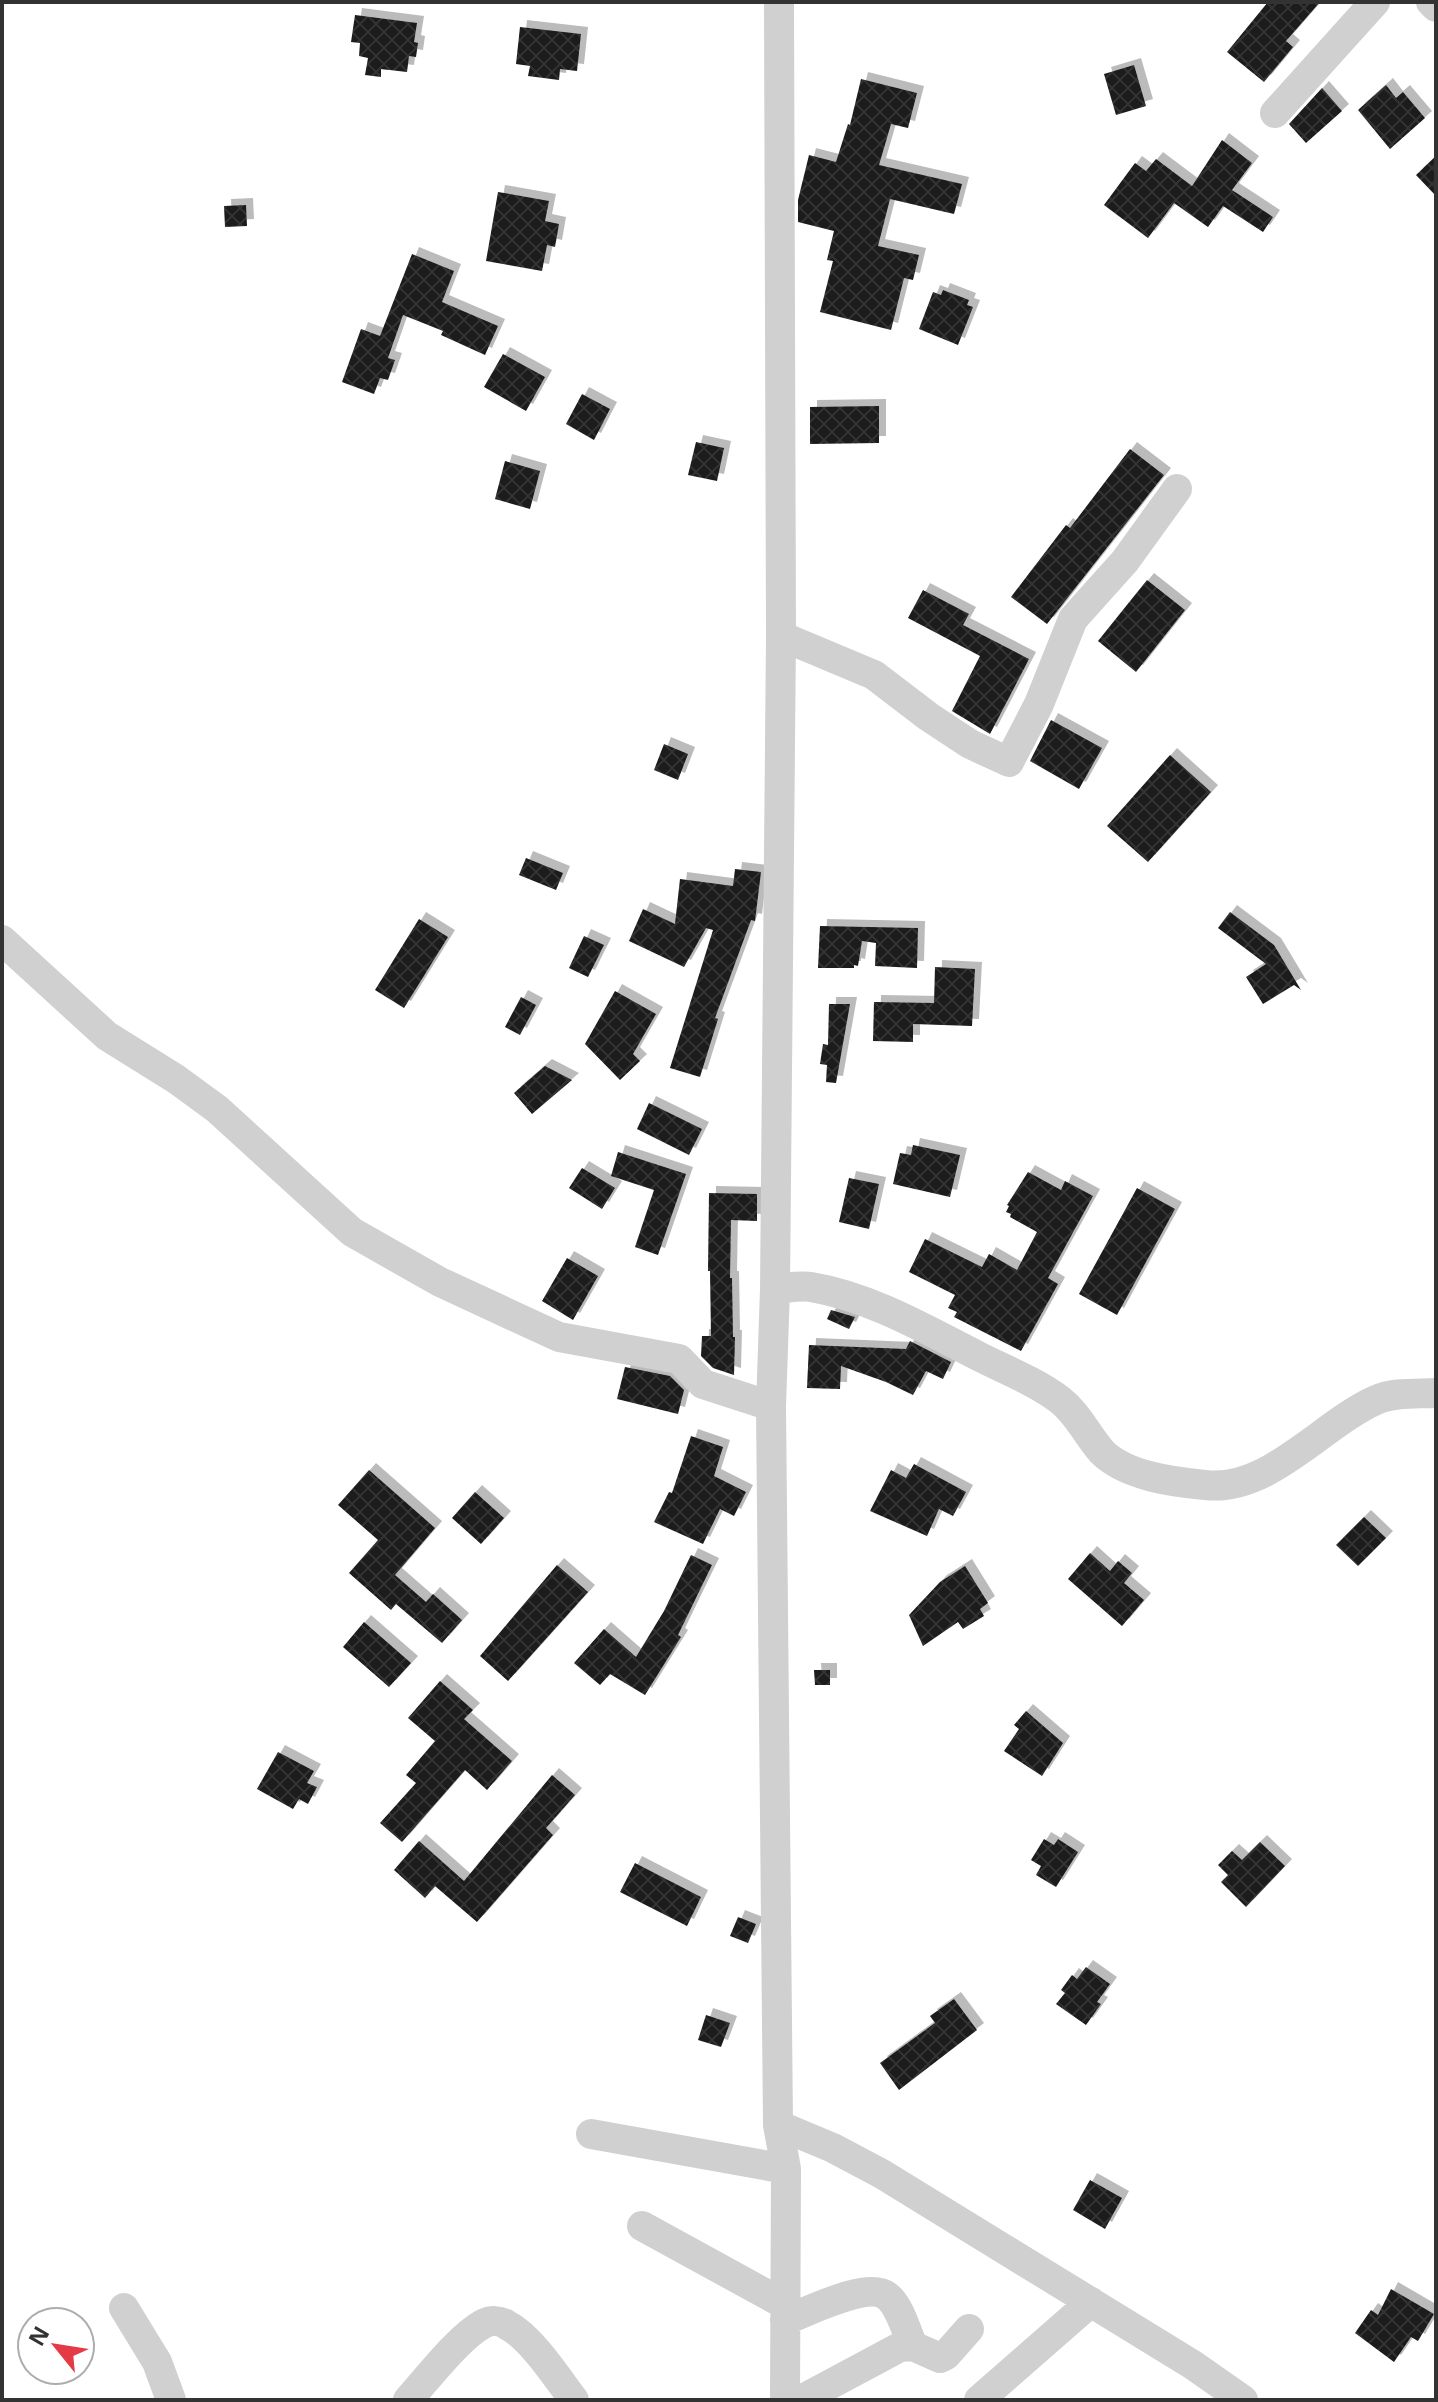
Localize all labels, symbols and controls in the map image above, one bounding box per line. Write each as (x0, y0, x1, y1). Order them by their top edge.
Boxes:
north arrow (16, 2306, 96, 2386)
text: N (20, 2320, 55, 2351)

